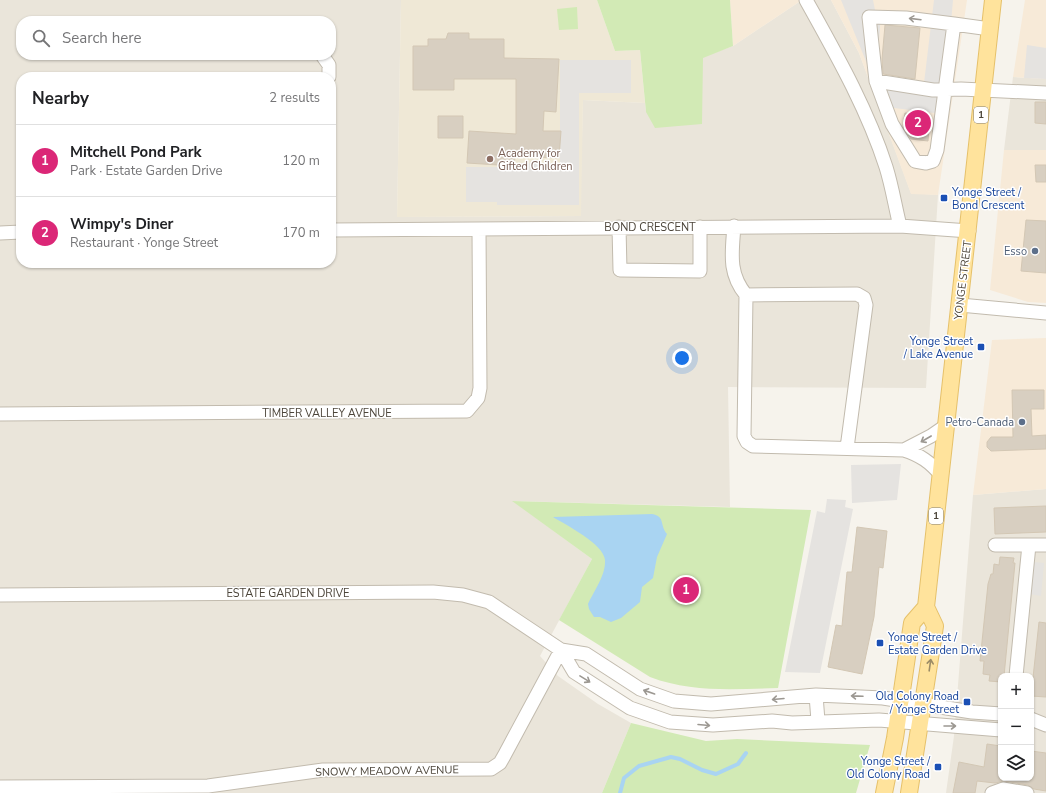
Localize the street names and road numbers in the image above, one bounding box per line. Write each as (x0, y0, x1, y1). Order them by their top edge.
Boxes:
road number: 1 (974, 107, 988, 123)
street label: BOND CRESCENT (604, 220, 696, 235)
street label: YONGE STREET (951, 239, 975, 321)
street label: TIMBER VALLEY AVENUE (262, 406, 392, 421)
road number: 1 (929, 508, 943, 524)
street label: ESTATE GARDEN DRIVE (227, 586, 349, 601)
street label: SNOWY MEADOW AVENUE (315, 762, 459, 780)

